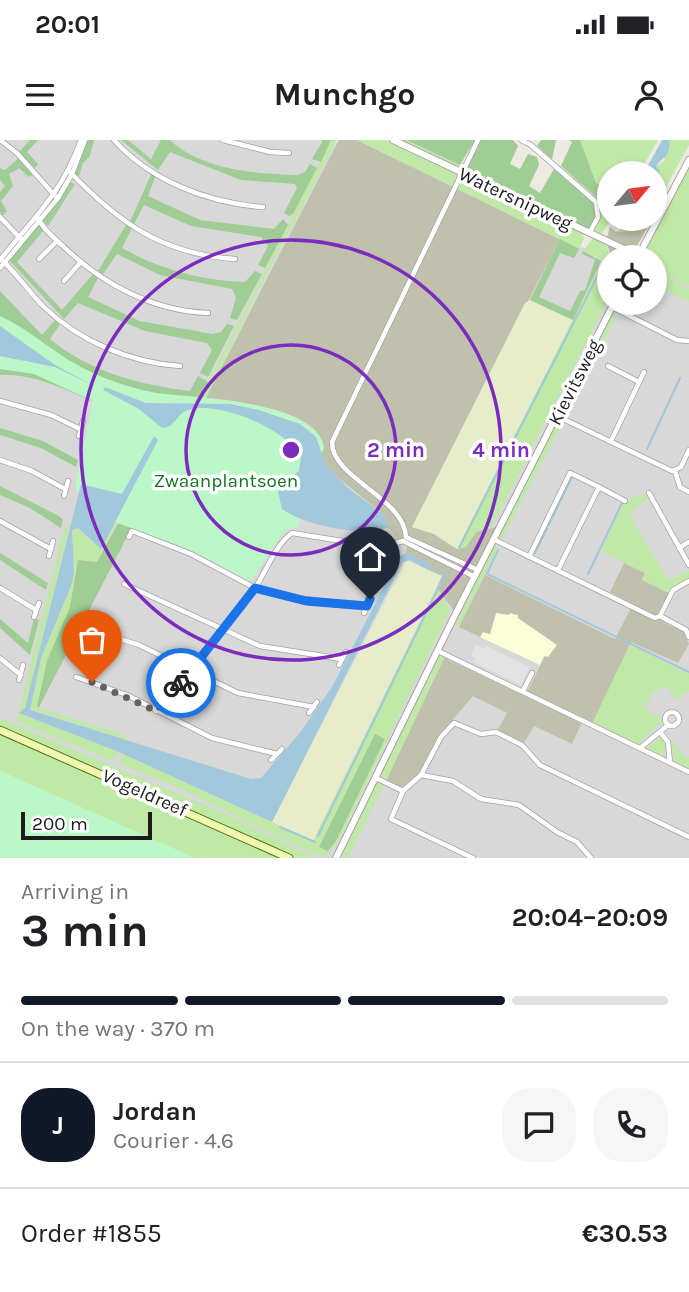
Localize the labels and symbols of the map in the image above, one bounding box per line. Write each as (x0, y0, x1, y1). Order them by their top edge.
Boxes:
north arrow (597, 161, 667, 231)
street label: Watersnipweg (455, 163, 576, 235)
street label: Kievitsweg (544, 336, 606, 429)
centre of rings (279, 438, 303, 462)
text: 2 min (367, 438, 425, 462)
text: 4 min (472, 438, 530, 462)
park label: Zwaanplantsoen (154, 470, 298, 492)
pin (340, 527, 400, 599)
pin (62, 610, 122, 682)
courier (146, 648, 216, 718)
street label: Vogeldreef (99, 764, 191, 822)
scale bar (21, 809, 152, 841)

